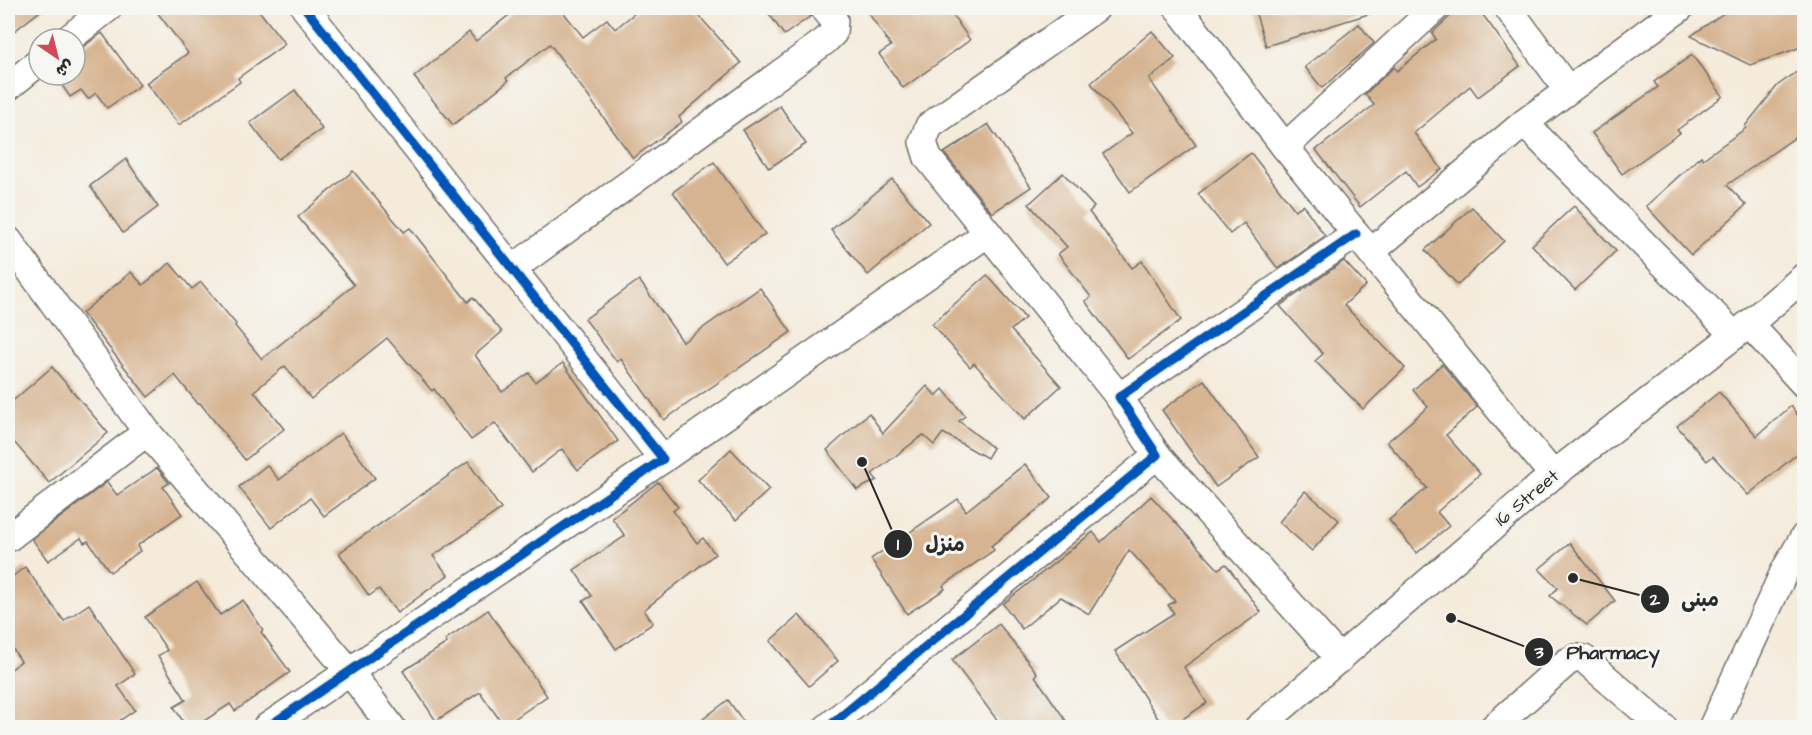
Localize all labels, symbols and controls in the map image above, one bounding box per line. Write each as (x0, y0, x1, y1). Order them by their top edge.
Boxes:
north arrow (27, 27, 87, 87)
text: ش (52, 54, 79, 83)
street label: 16 Street (1490, 463, 1565, 532)
callout: منزل (883, 525, 977, 563)
text: منزل (925, 531, 965, 559)
text: 1 (897, 532, 900, 557)
callout: مبنى (1640, 580, 1731, 618)
text: مبنى (1681, 586, 1719, 614)
text: 2 (1649, 587, 1661, 612)
callout: Pharmacy (1524, 633, 1672, 671)
text: Pharmacy (1566, 639, 1660, 668)
text: 3 (1533, 640, 1544, 665)

